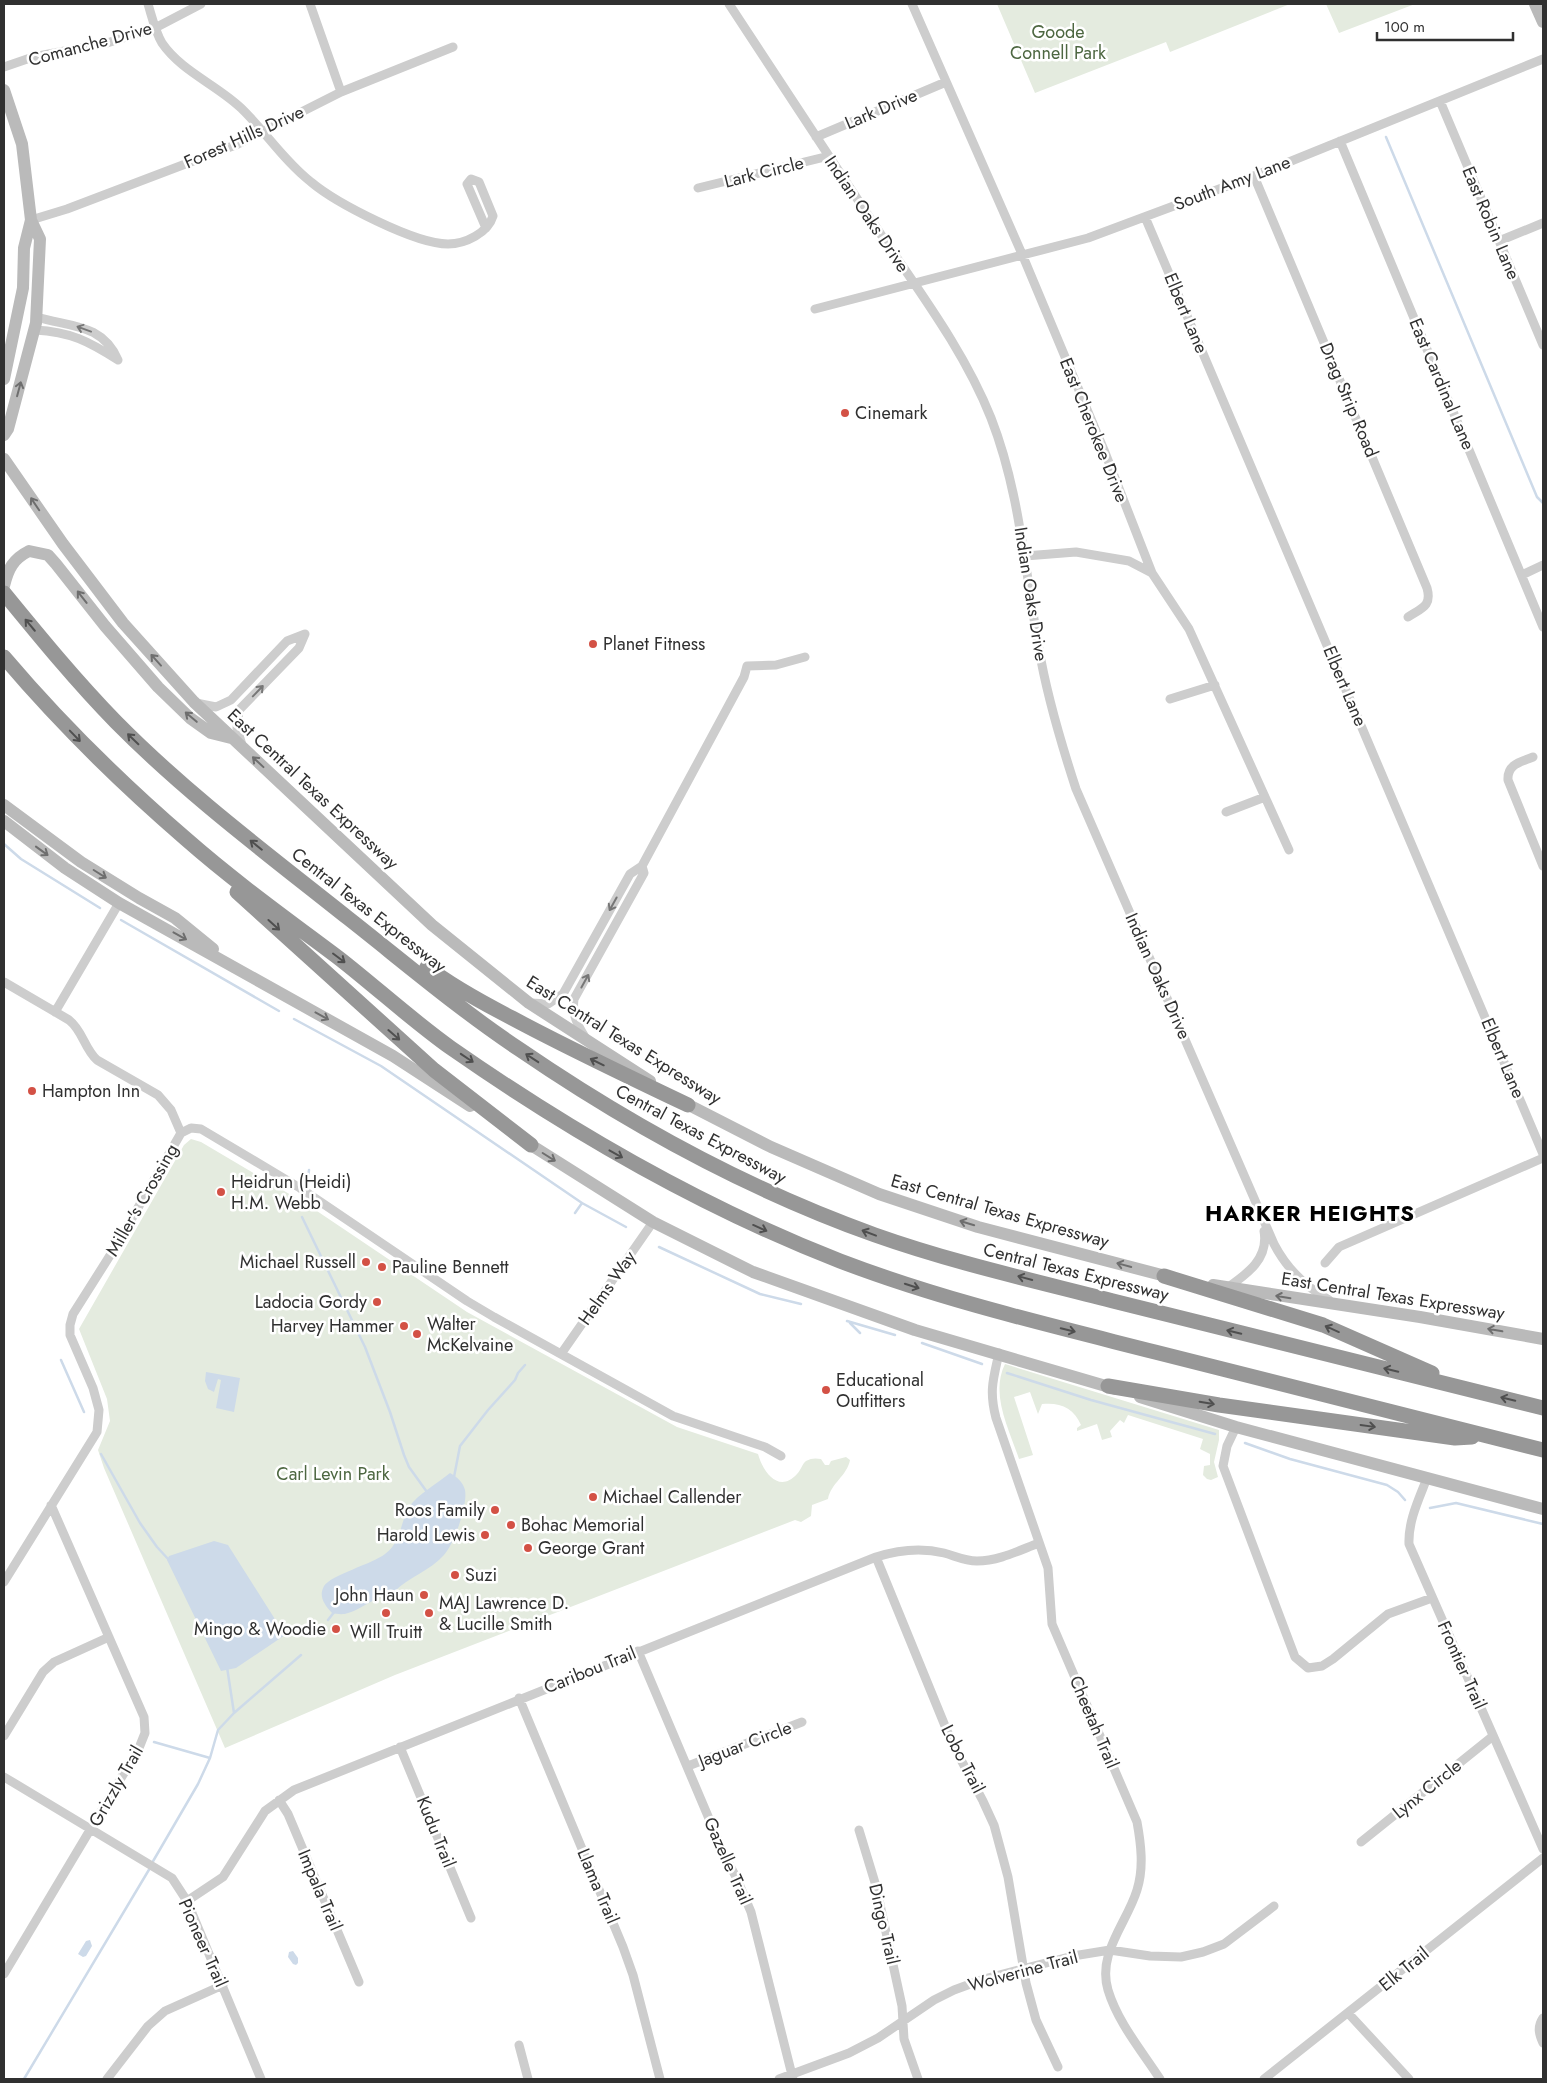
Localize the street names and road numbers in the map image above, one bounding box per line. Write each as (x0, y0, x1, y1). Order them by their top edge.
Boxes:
street label: Comanche Drive (25, 15, 155, 73)
street label: Lark Drive (841, 82, 921, 136)
street label: Forest Hills Drive (180, 99, 308, 175)
street label: South Amy Lane (1170, 149, 1294, 217)
street label: Lark Circle (721, 150, 807, 194)
street label: Indian Oaks Drive (818, 150, 916, 278)
street label: East Robin Lane (1455, 162, 1527, 284)
street label: Elbert Lane (1157, 269, 1215, 357)
street label: East Cardinal Lane (1403, 314, 1481, 454)
street label: Drag Strip Road (1313, 339, 1385, 461)
street label: East Cherokee Drive (1053, 354, 1135, 506)
street label: Indian Oaks Drive (1008, 525, 1054, 663)
street label: Elbert Lane (1316, 642, 1374, 730)
street label: East Central Texas Expressway (222, 703, 404, 876)
street label: Central Texas Expressway (286, 841, 452, 979)
street label: Indian Oaks Drive (1119, 909, 1197, 1043)
street label: East Central Texas Expressway (521, 969, 727, 1111)
street label: Elbert Lane (1474, 1014, 1532, 1102)
street label: Central Texas Expressway (611, 1078, 791, 1190)
street label: Miller's Crossing (99, 1139, 185, 1261)
street label: East Central Texas Expressway (888, 1167, 1112, 1255)
street label: Central Texas Expressway (981, 1236, 1172, 1308)
street label: Helms Way (572, 1245, 642, 1330)
street label: East Central Texas Expressway (1279, 1266, 1507, 1327)
street label: Frontier Trail (1431, 1617, 1493, 1713)
street label: Caribou Trail (540, 1640, 640, 1700)
street label: Cheetah Trail (1063, 1671, 1125, 1773)
street label: Jaguar Circle (693, 1714, 795, 1774)
street label: Lobo Trail (935, 1720, 991, 1798)
street label: Grizzly Trail (82, 1741, 150, 1831)
street label: Lynx Circle (1387, 1753, 1467, 1825)
street label: Kudu Trail (410, 1792, 462, 1872)
street label: Gazelle Trail (697, 1813, 759, 1909)
street label: Llama Trail (570, 1844, 626, 1928)
street label: Impala Trail (291, 1845, 349, 1935)
street label: Dingo Trail (862, 1881, 906, 1967)
street label: Pioneer Trail (172, 1895, 234, 1991)
street label: Elk Trail (1373, 1941, 1435, 1997)
street label: Wolverine Trail (965, 1944, 1081, 1998)

